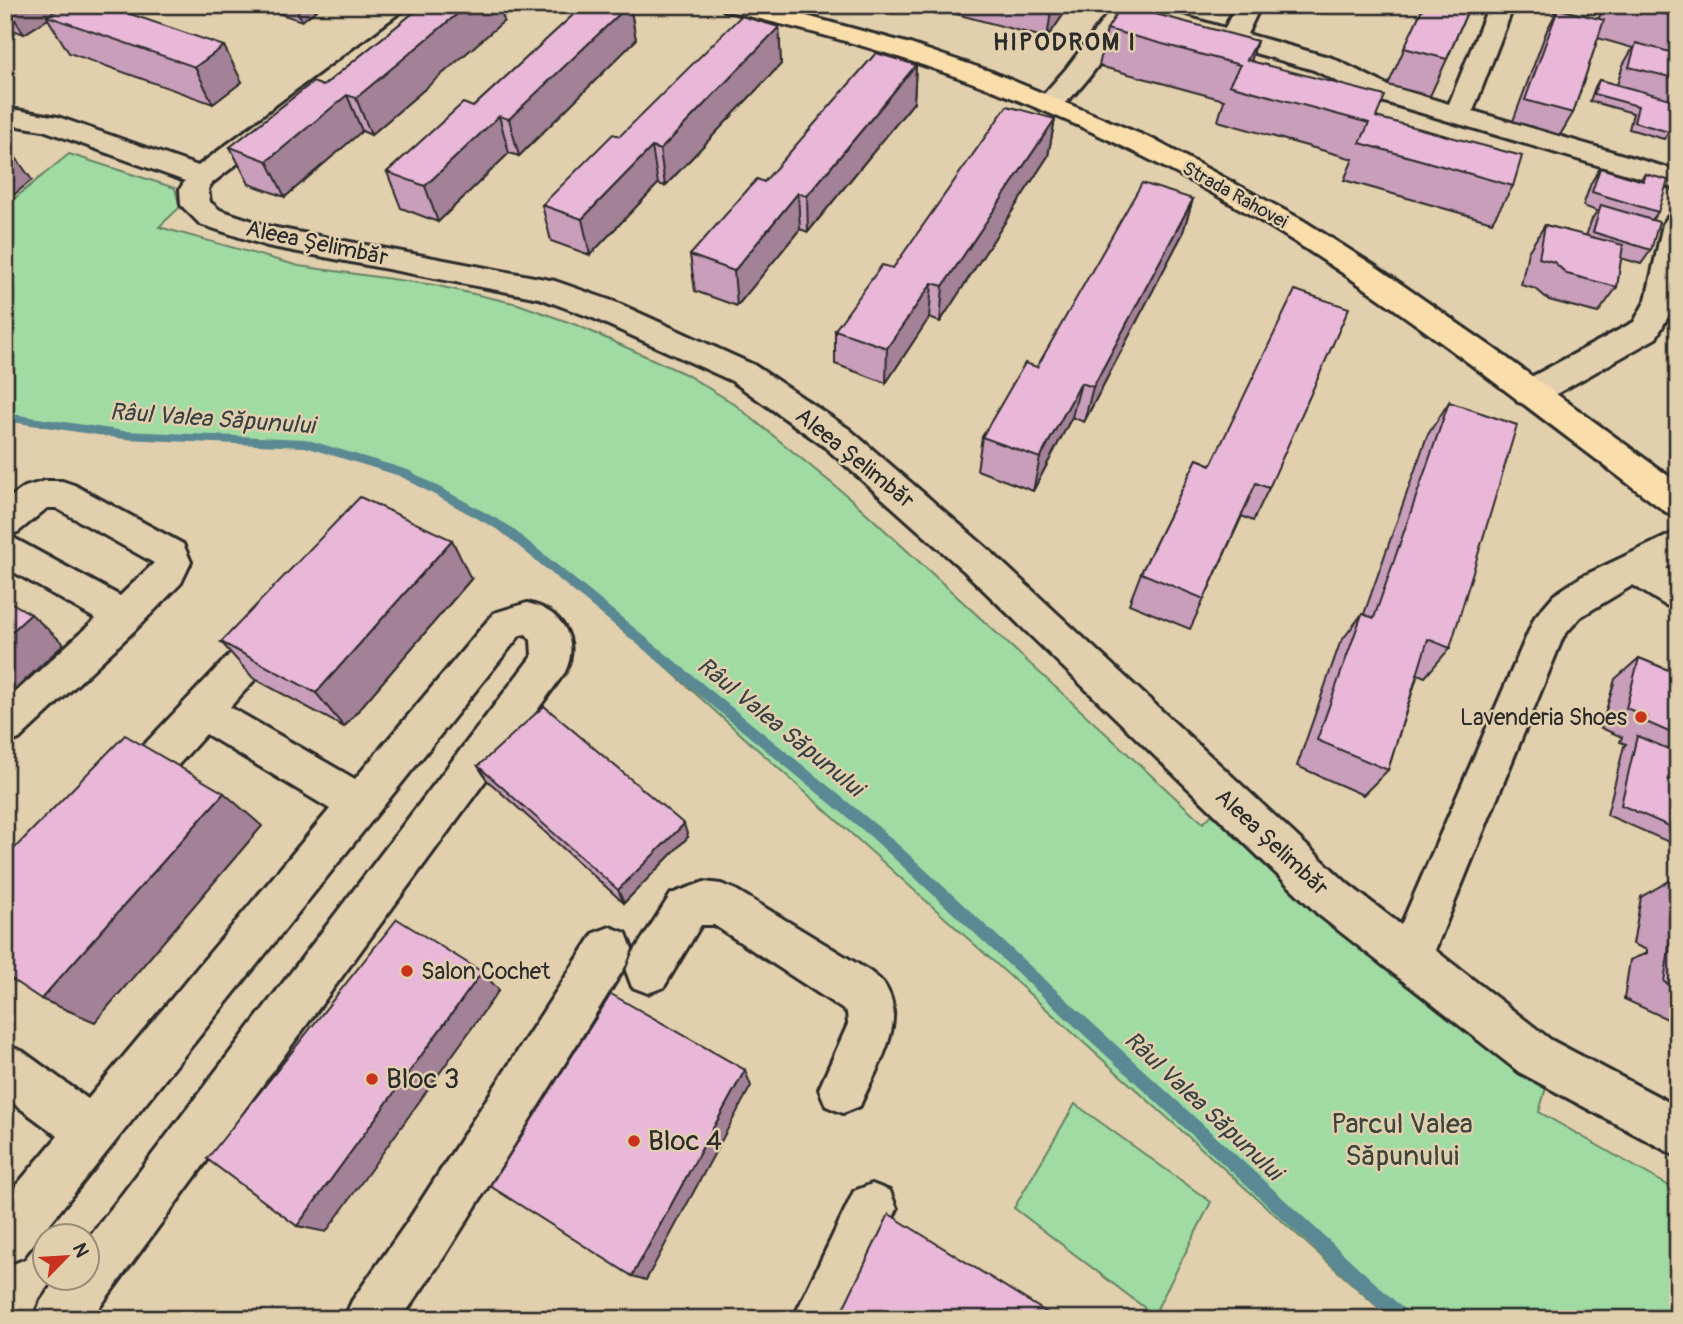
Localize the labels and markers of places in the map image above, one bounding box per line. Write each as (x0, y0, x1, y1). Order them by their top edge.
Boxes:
place label: Lavenderia Shoes (1460, 703, 1627, 732)
marker: Lavenderia Shoes (1633, 709, 1649, 725)
place label: Salon Cochet (421, 957, 551, 986)
marker: Salon Cochet (399, 963, 415, 979)
place label: Bloc 3 (386, 1062, 459, 1097)
marker: Bloc 3 (364, 1071, 380, 1087)
place label: Bloc 4 (648, 1124, 722, 1159)
marker: Bloc 4 (626, 1133, 642, 1149)

